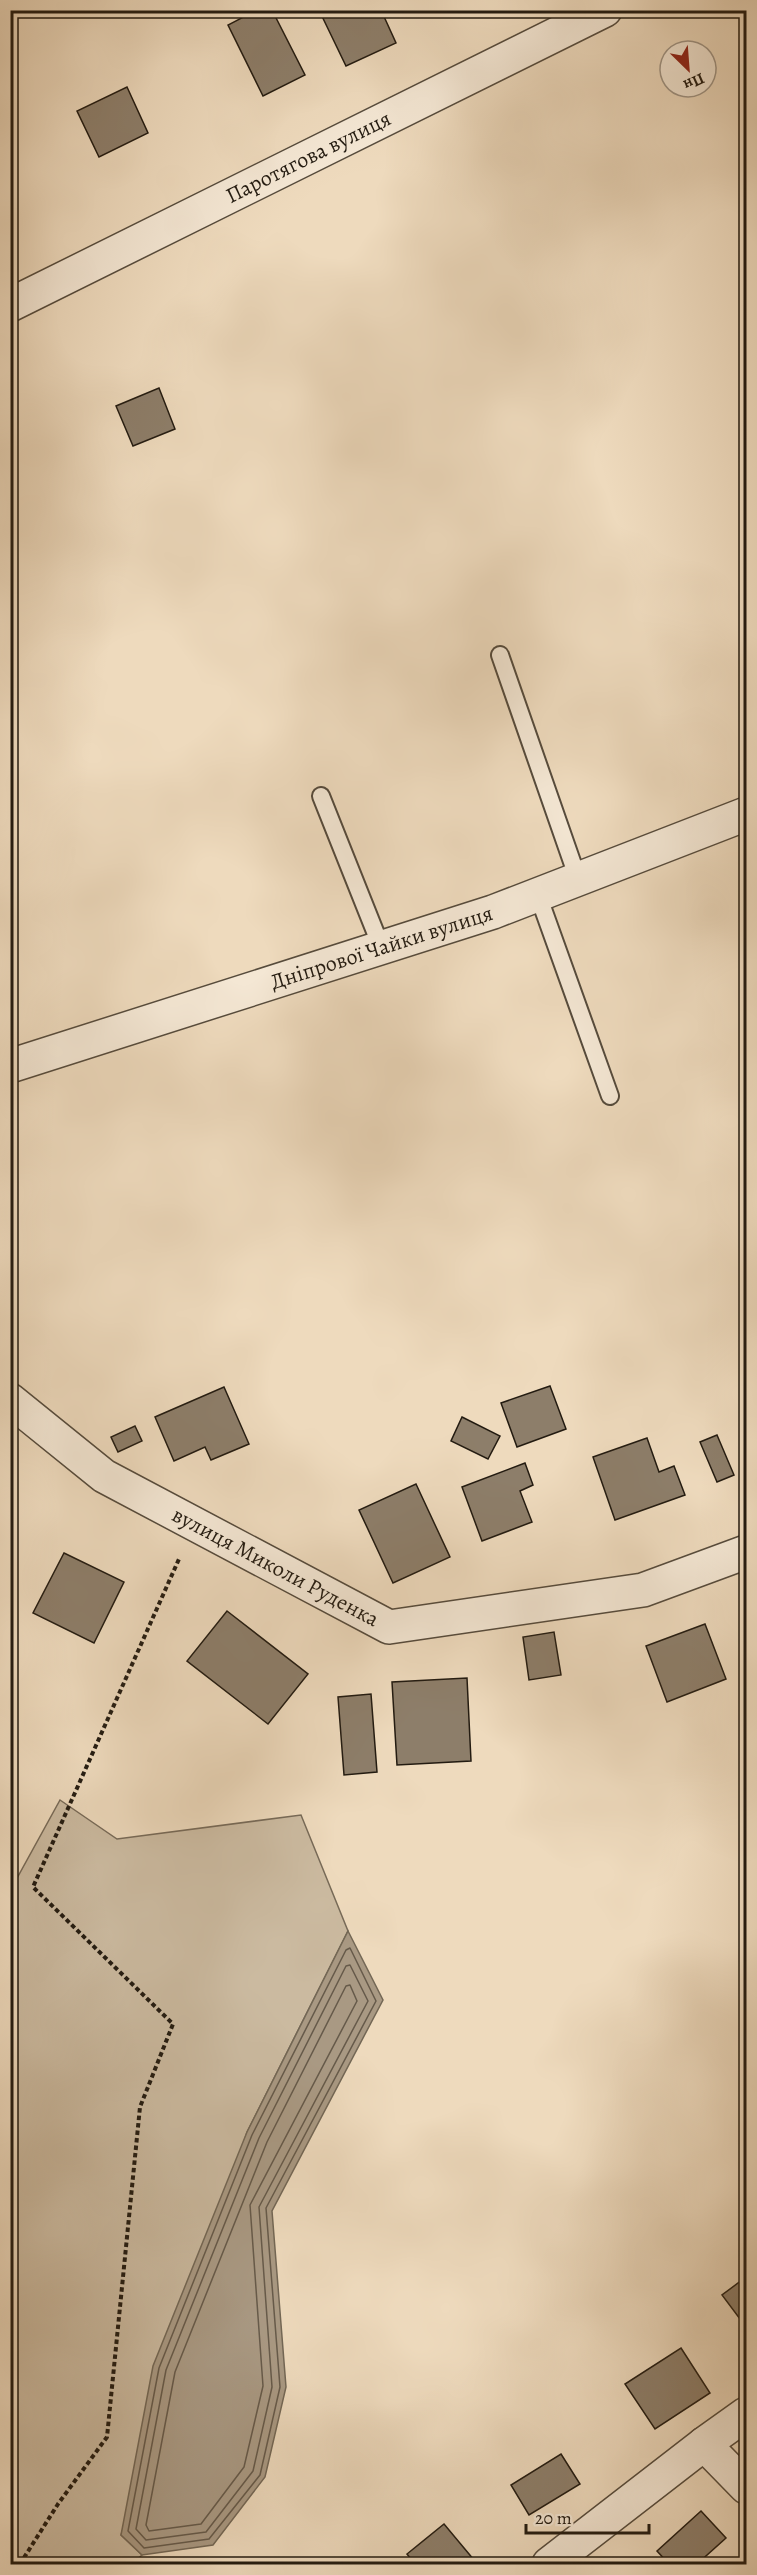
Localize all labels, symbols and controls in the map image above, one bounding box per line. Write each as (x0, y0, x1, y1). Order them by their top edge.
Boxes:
north arrow (658, 39, 718, 99)
text: Пн (680, 67, 708, 96)
street label: Паротягова вулиця (221, 103, 396, 211)
street label: Дніпрової Чайки вулиця (266, 898, 497, 997)
street label: вулиця Миколи Руденка (167, 1500, 385, 1634)
scale bar (526, 2497, 649, 2535)
text: 20 m (535, 2506, 572, 2530)

